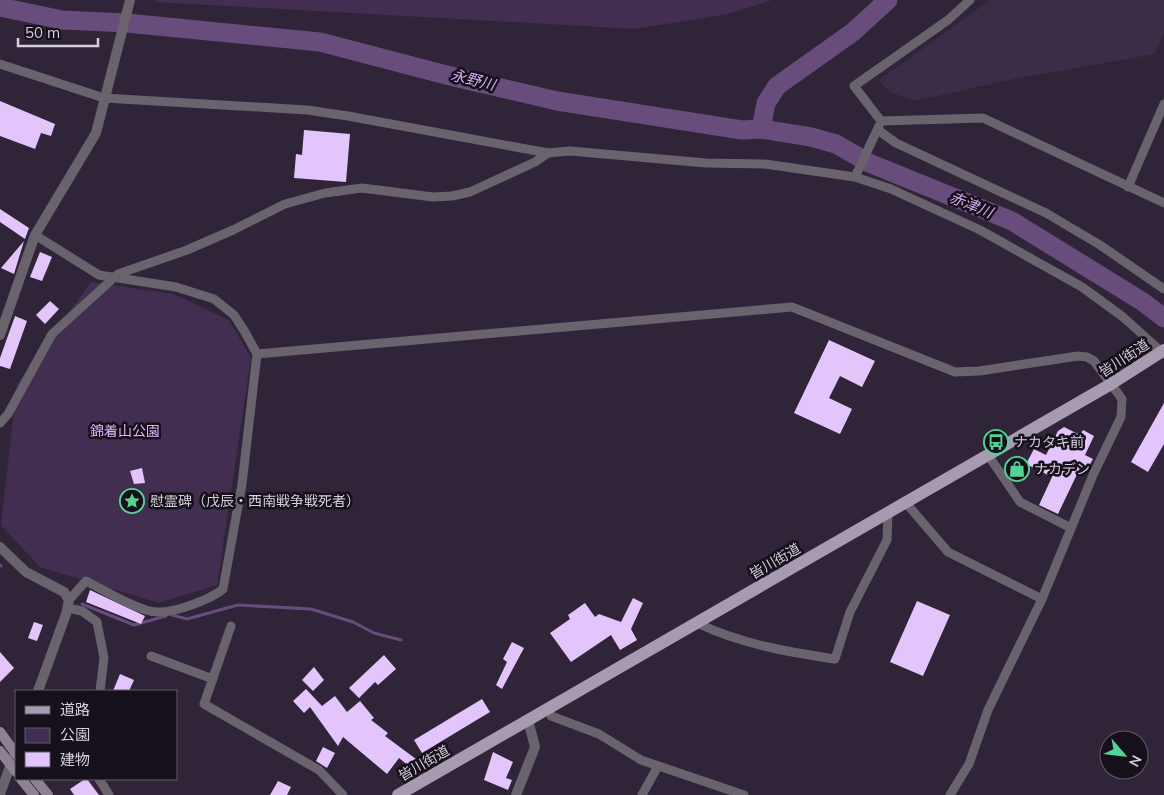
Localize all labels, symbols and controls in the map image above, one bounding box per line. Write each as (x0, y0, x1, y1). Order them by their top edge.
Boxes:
scale bar (18, 15, 98, 47)
text: 50 m (25, 23, 60, 42)
water label: 永野川 (449, 65, 499, 95)
water label: 赤津川 (947, 187, 997, 223)
street label: 皆川街道 (1096, 335, 1152, 381)
park label: 錦着山公園 (90, 422, 160, 440)
bus stop icon: ナカタキ前 (983, 429, 1009, 455)
place label: ナカタキ前 (1014, 433, 1084, 451)
shop icon: ナカデン (1004, 456, 1030, 482)
place label: ナカデン (1034, 460, 1090, 478)
place icon: 慰霊碑（戊辰・西南戦争戦死者） (119, 488, 145, 514)
place label: 慰霊碑（戊辰・西南戦争戦死者） (150, 492, 360, 510)
street label: 皆川街道 (746, 539, 804, 583)
legend (15, 690, 178, 780)
text: 道路 (60, 700, 90, 719)
text: 公園 (60, 725, 90, 744)
north arrow (1099, 730, 1149, 780)
street label: 皆川街道 (395, 741, 453, 785)
text: 建物 (60, 750, 90, 769)
text: N (1125, 752, 1146, 770)

